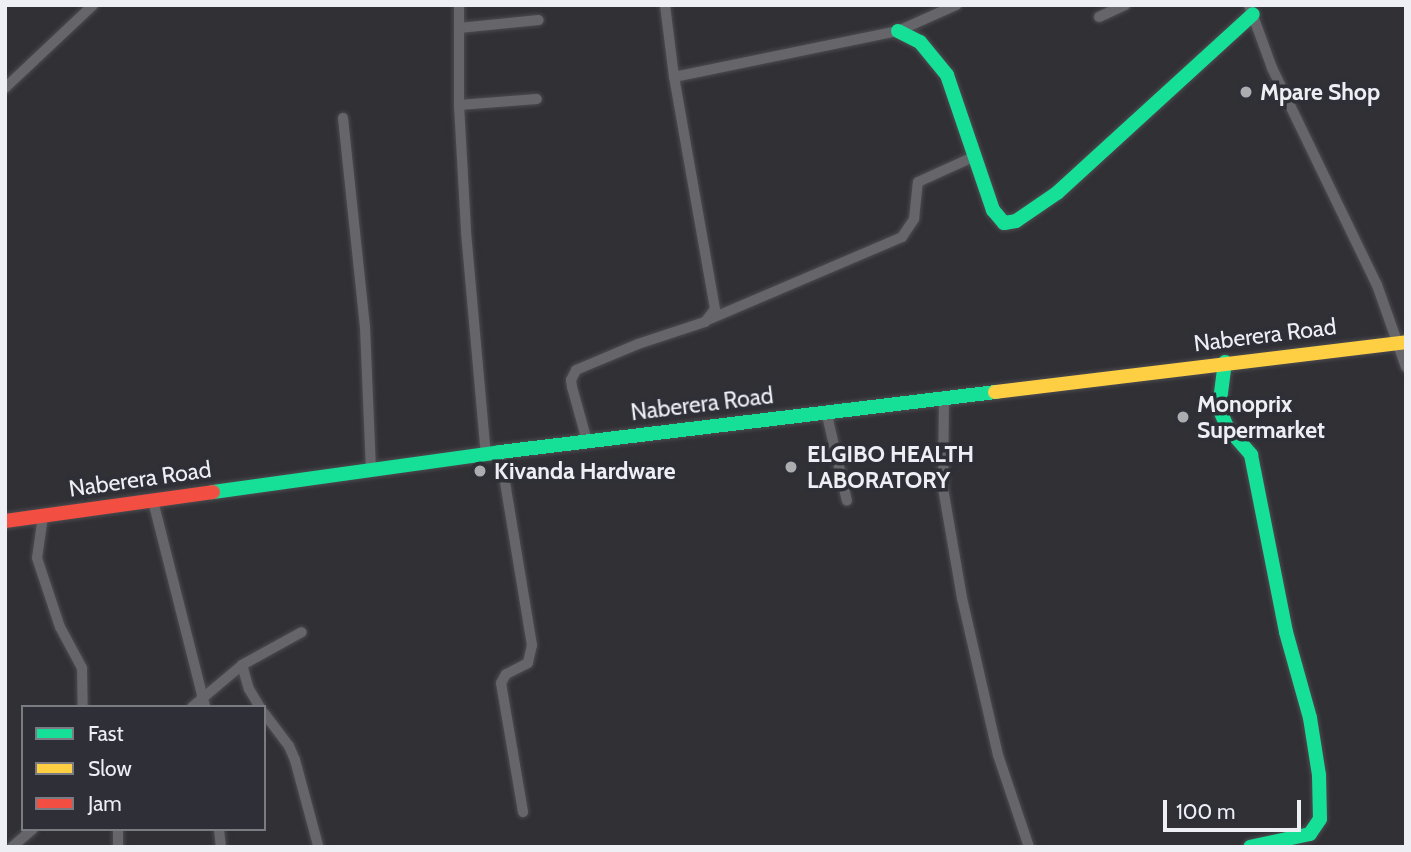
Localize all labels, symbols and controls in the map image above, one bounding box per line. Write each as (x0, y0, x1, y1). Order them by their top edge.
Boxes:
place label: Mpare Shop (1260, 78, 1380, 106)
marker: Mpare Shop (1238, 84, 1254, 100)
street label: Naberera Road (1192, 313, 1338, 357)
street label: Naberera Road (629, 382, 775, 426)
place label: Monoprix Supermarket (1197, 390, 1325, 444)
marker: Monoprix Supermarket (1175, 409, 1191, 425)
place label: ELGIBO HEALTH LABORATORY (807, 440, 974, 494)
street label: Naberera Road (67, 455, 213, 503)
place label: Kivanda Hardware (494, 457, 676, 485)
marker: ELGIBO HEALTH LABORATORY (781, 457, 801, 477)
marker: Kivanda Hardware (472, 463, 488, 479)
legend (21, 705, 266, 831)
text: Fast (88, 721, 124, 746)
text: Slow (88, 756, 132, 781)
scale bar (1166, 786, 1304, 830)
text: Jam (88, 791, 122, 816)
text: 100 m (1176, 799, 1235, 824)

